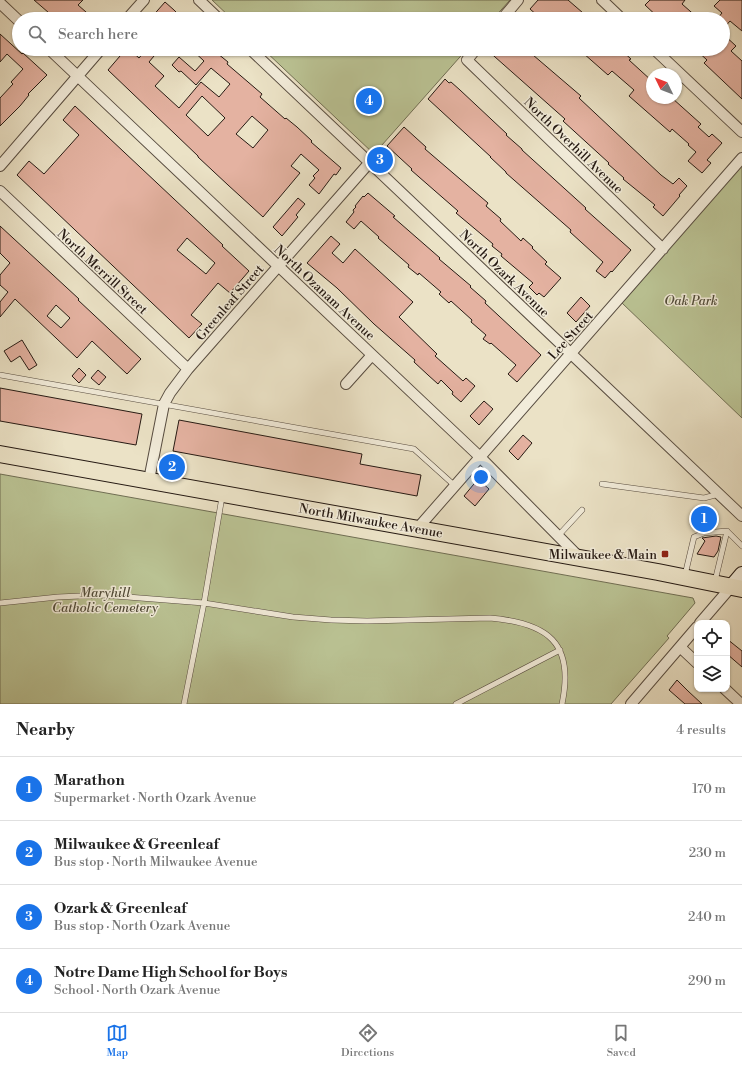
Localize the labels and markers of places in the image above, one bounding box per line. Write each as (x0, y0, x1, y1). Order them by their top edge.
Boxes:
pin: 4 (356, 86, 382, 116)
pin: 3 (367, 145, 393, 175)
pin: 2 (159, 452, 185, 482)
pin: 1 (691, 504, 717, 534)
place label: Milwaukee & Main (549, 547, 657, 563)
marker: Milwaukee & Main (660, 549, 670, 559)

